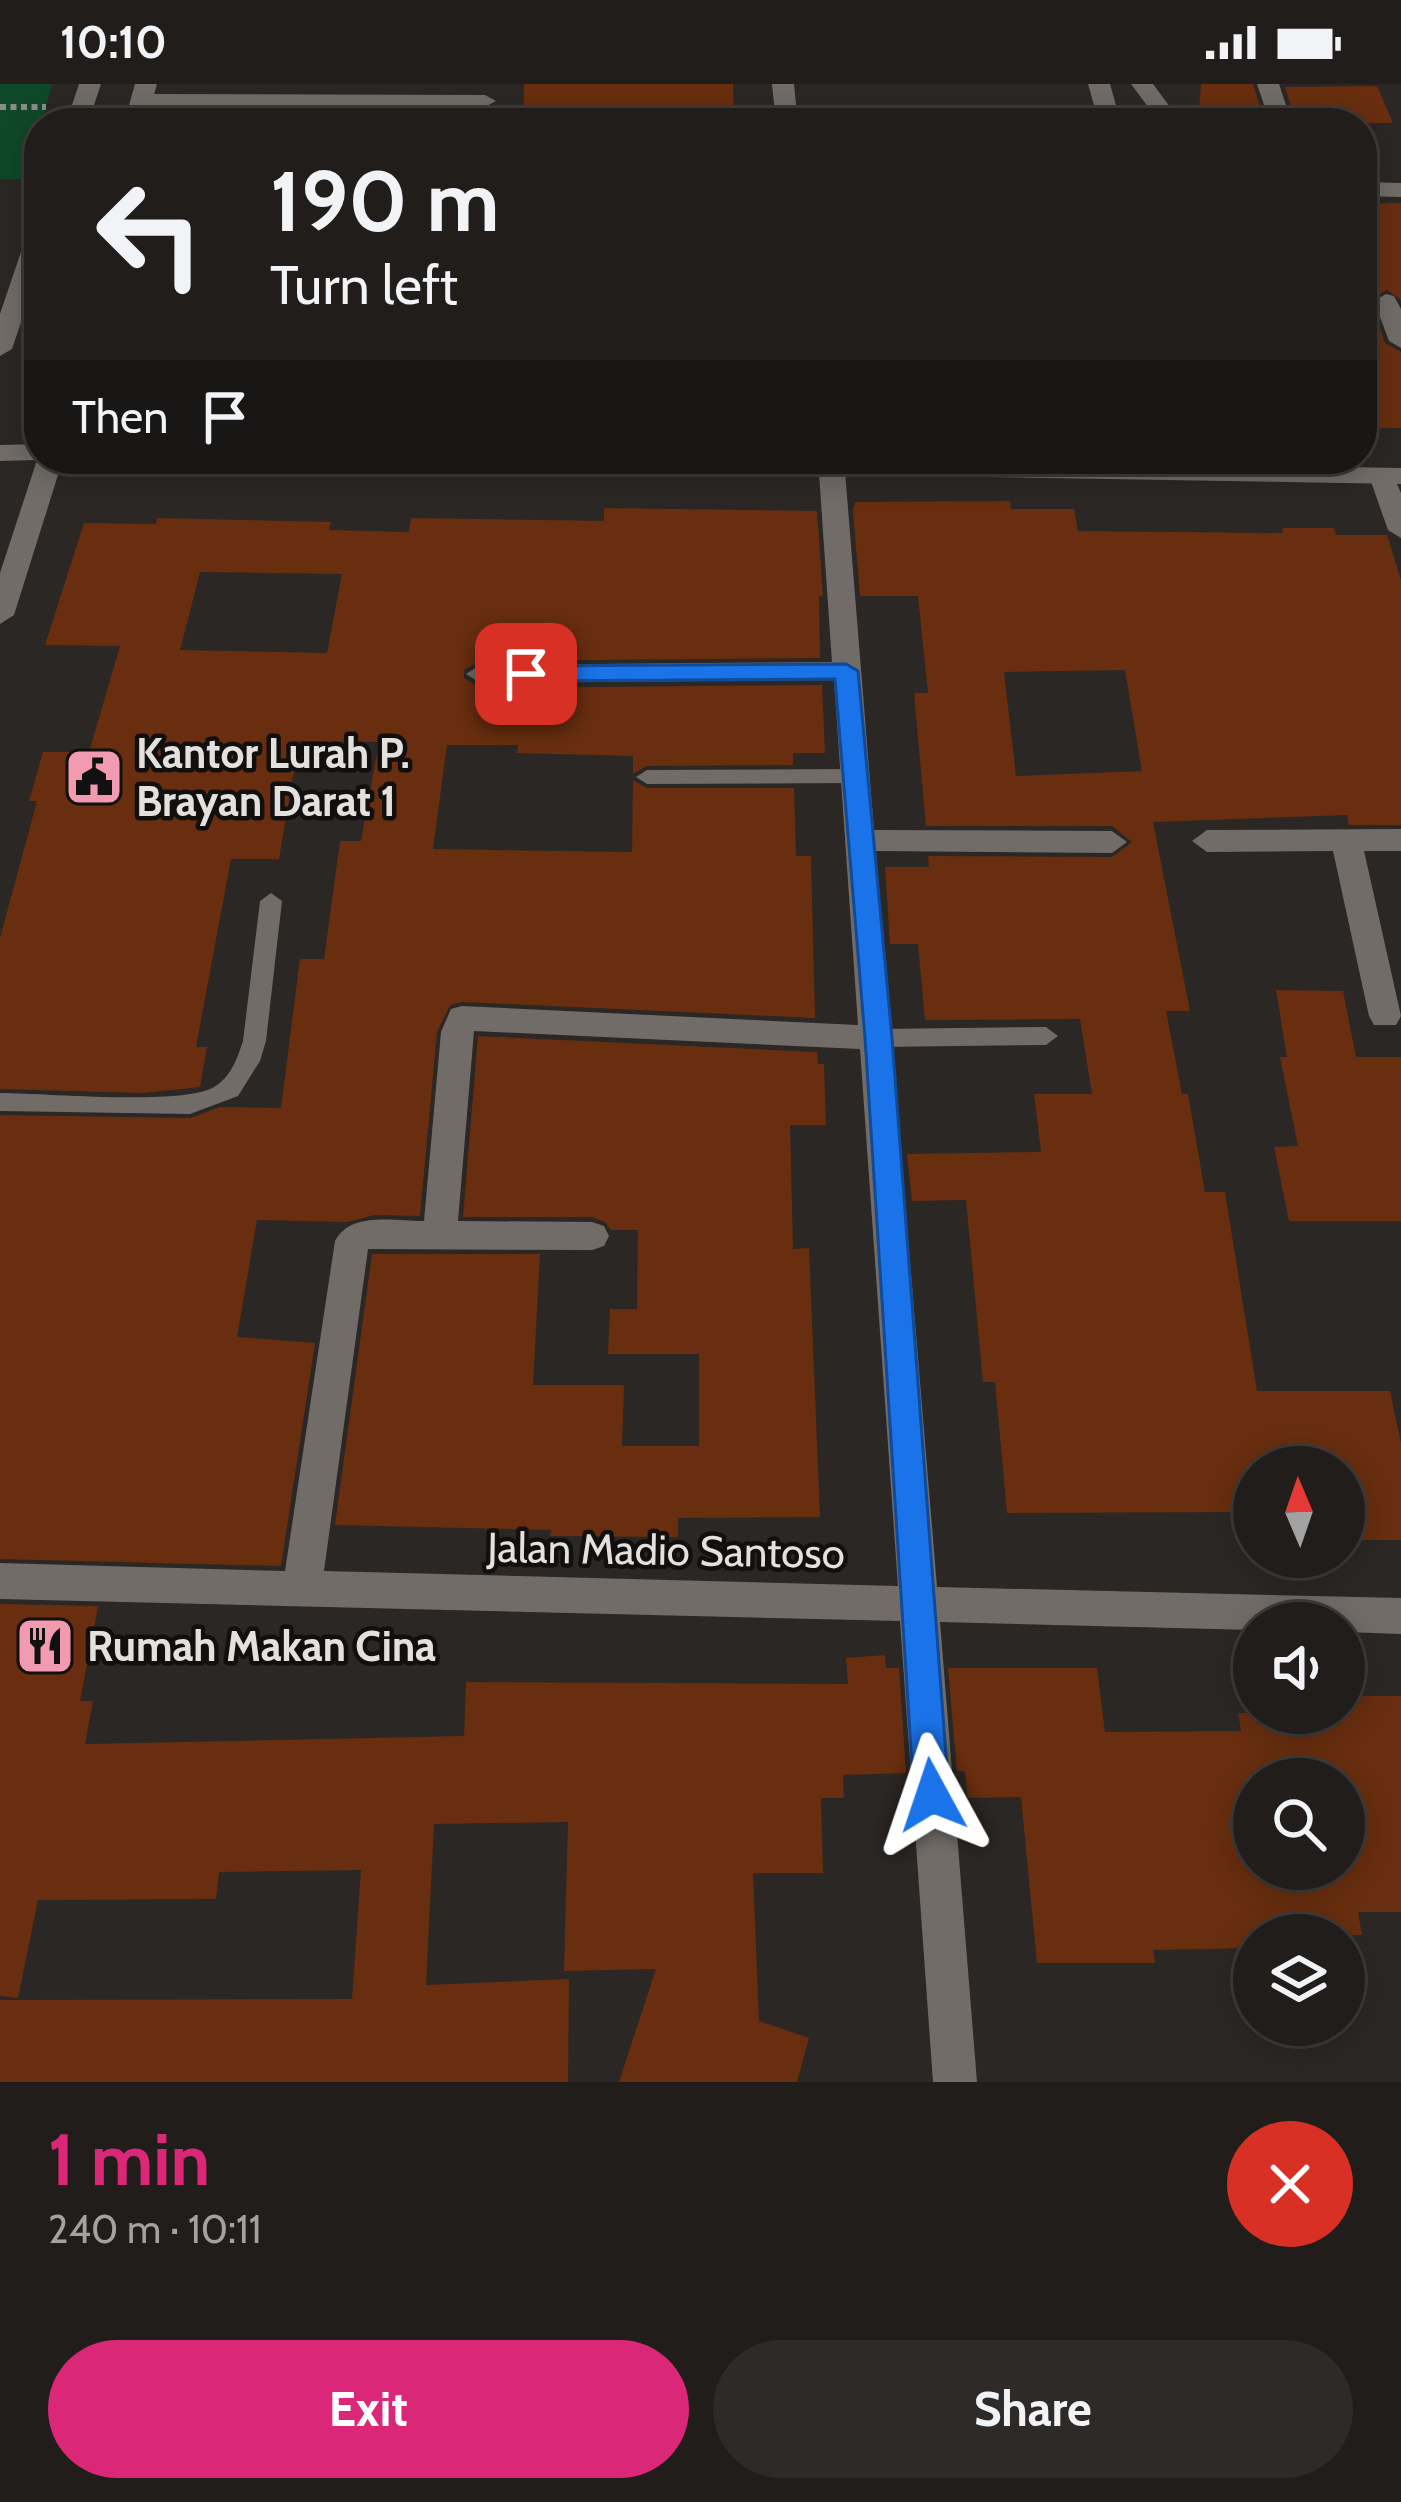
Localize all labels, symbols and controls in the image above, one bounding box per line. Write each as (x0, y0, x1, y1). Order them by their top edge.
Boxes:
text: 10:10 (60, 15, 167, 69)
text: 190 m (270, 150, 499, 252)
icon: left (72, 156, 228, 312)
text: Turn left (270, 252, 458, 318)
icon: arrive (192, 384, 258, 450)
text: Then (72, 390, 168, 444)
pin (475, 623, 577, 725)
icon: arrive (493, 641, 559, 707)
place label: Kantor Lurah P. Brayan Darat 1 (136, 727, 410, 827)
public building icon: Kantor Lurah P. Brayan Darat 1 (63, 746, 125, 808)
north arrow (1233, 1446, 1365, 1578)
map controls (1233, 1446, 1365, 2046)
street label: Jalan Madio Santoso (486, 1521, 845, 1579)
button: sound (1233, 1602, 1365, 1734)
restaurant icon: Rumah Makan Cina (14, 1615, 76, 1677)
place label: Rumah Makan Cina (87, 1620, 436, 1672)
position arrow (869, 1732, 995, 1858)
button: search (1233, 1758, 1365, 1890)
button: layers (1233, 1914, 1365, 2046)
text: 1 min (48, 2116, 210, 2203)
button: close (1227, 2121, 1353, 2247)
text: 240 m · 10:11 (48, 2205, 262, 2253)
button: Exit (48, 2340, 689, 2478)
button: Share (713, 2340, 1353, 2478)

